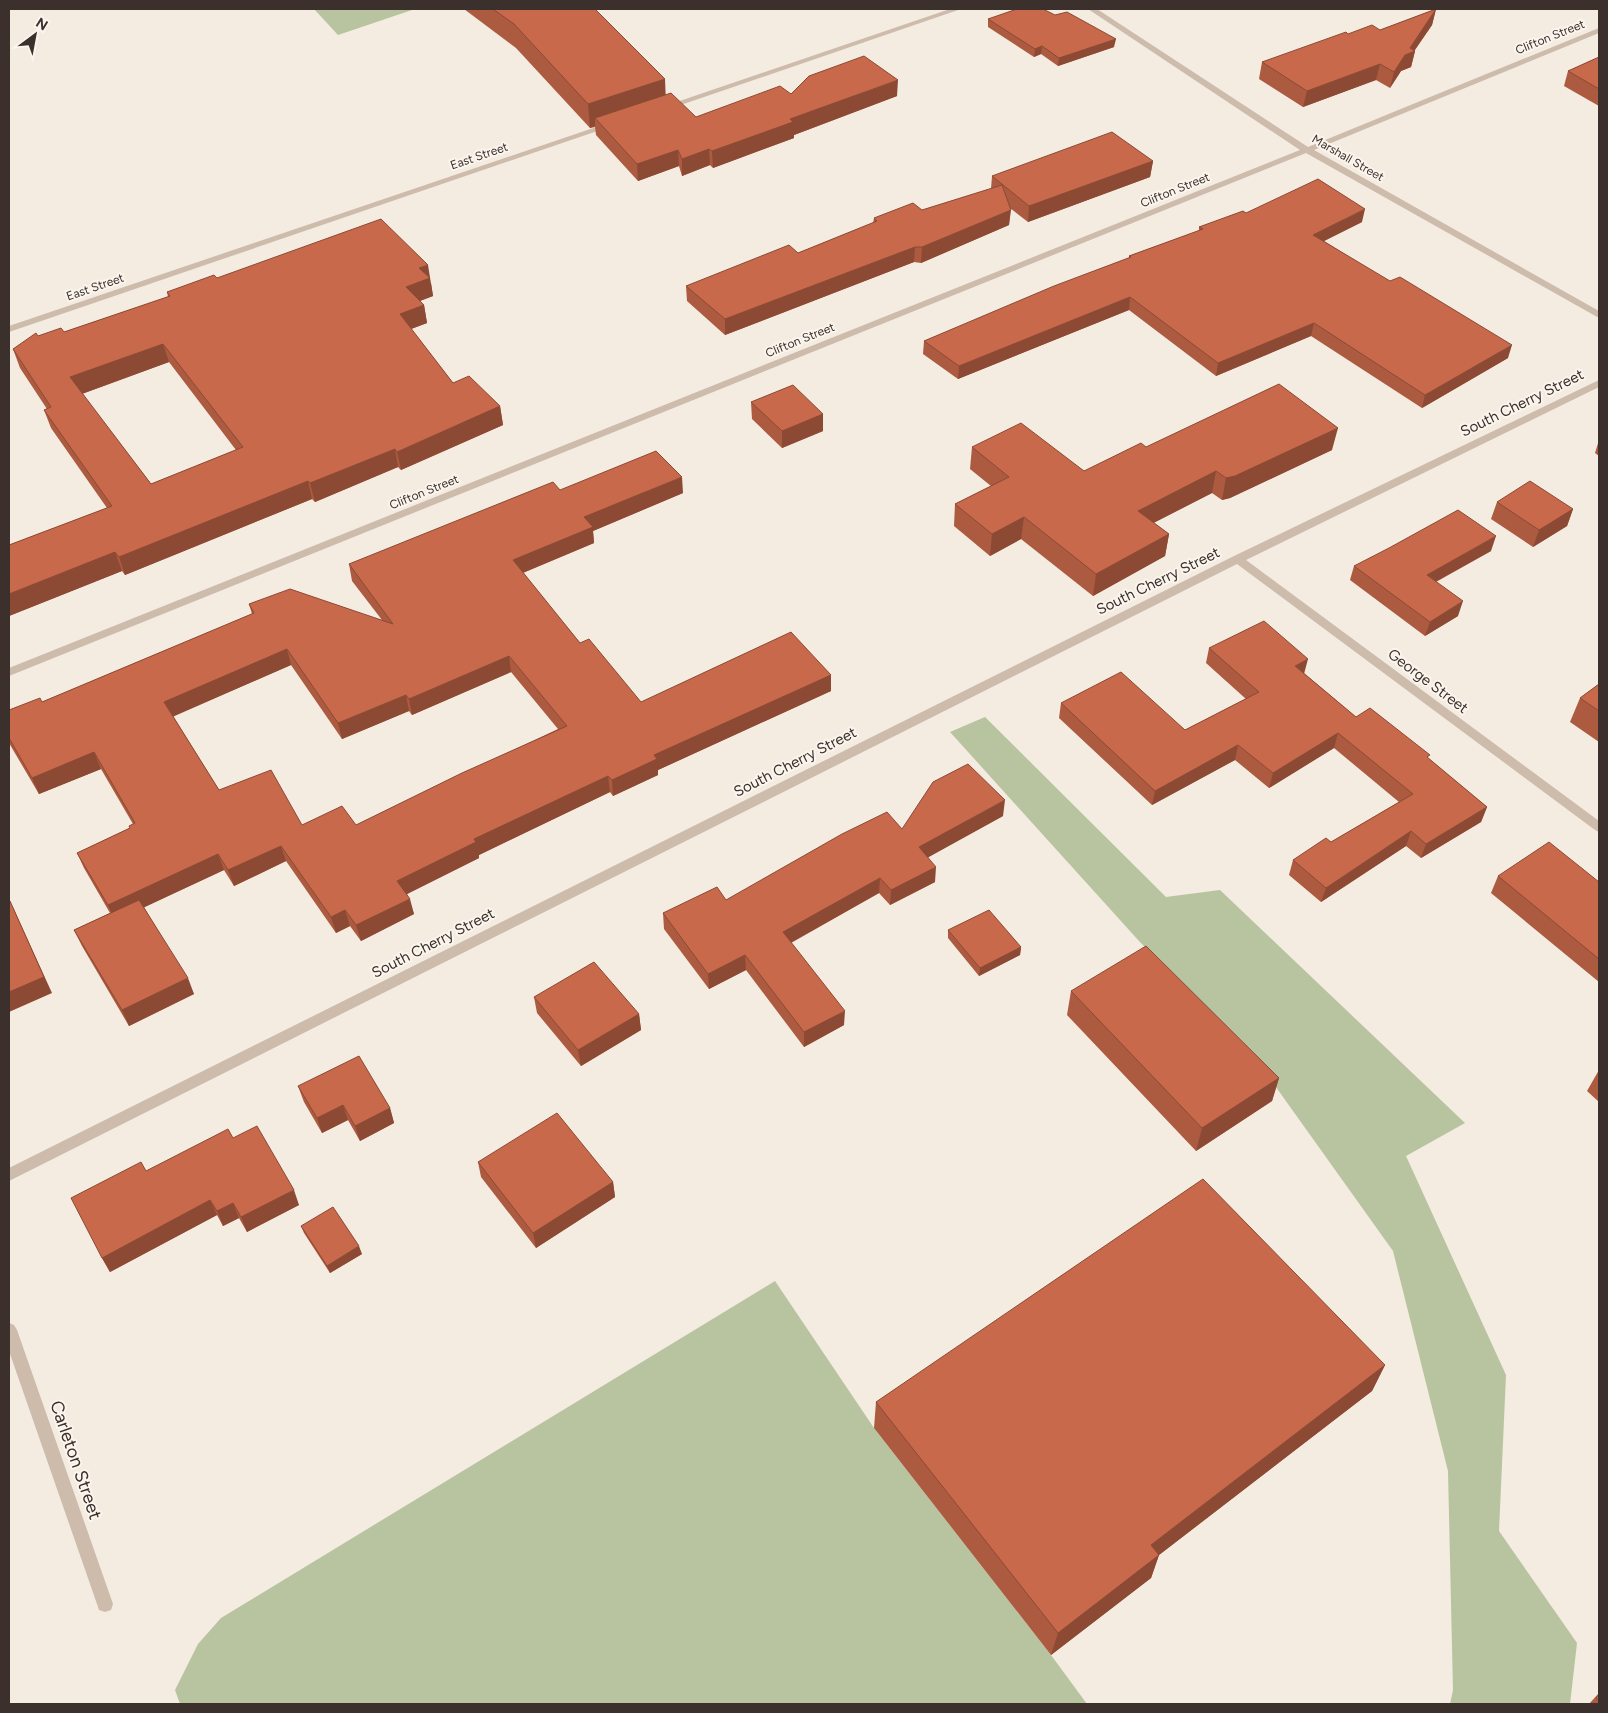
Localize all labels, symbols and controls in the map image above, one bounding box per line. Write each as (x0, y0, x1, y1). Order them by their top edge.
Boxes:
north arrow (10, 10, 60, 60)
text: N (33, 14, 51, 34)
street label: Clifton Street (1513, 17, 1587, 57)
street label: Marshall Street (1310, 132, 1387, 184)
street label: East Street (448, 139, 510, 172)
street label: Clifton Street (1138, 170, 1212, 210)
street label: East Street (64, 270, 126, 303)
street label: Clifton Street (763, 320, 837, 360)
street label: South Cherry Street (1457, 365, 1587, 441)
street label: Clifton Street (387, 472, 461, 512)
street label: South Cherry Street (1093, 543, 1223, 619)
street label: George Street (1384, 645, 1472, 717)
street label: South Cherry Street (731, 723, 860, 801)
street label: South Cherry Street (369, 904, 498, 982)
street label: Carleton Street (45, 1398, 107, 1522)

